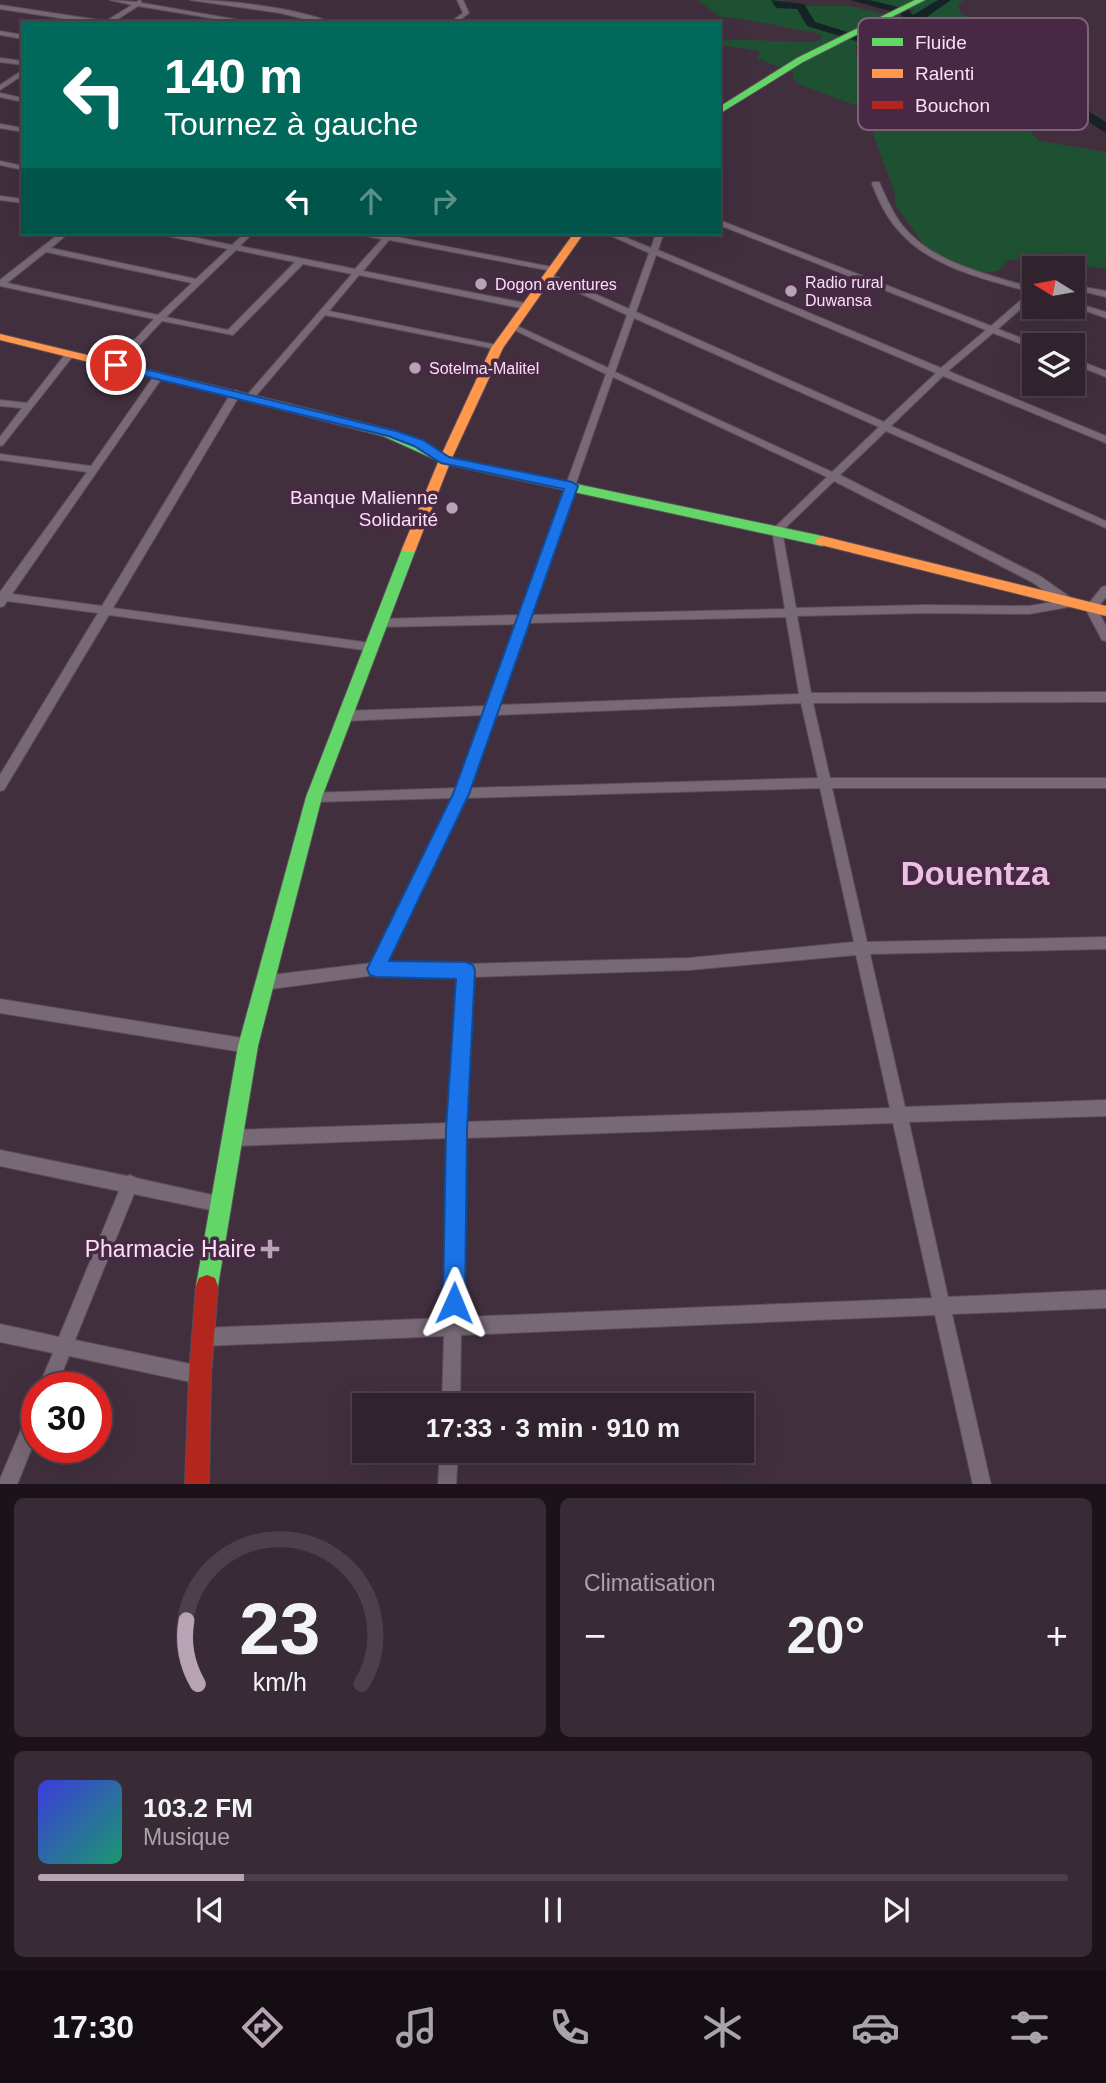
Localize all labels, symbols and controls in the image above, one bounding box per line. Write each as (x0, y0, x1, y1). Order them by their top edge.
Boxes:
legend (858, 18, 1088, 130)
text: Fluide (915, 32, 967, 53)
icon: left (49, 49, 140, 140)
text: 140 m (164, 49, 303, 103)
text: Ralenti (915, 63, 974, 84)
text: Bouchon (915, 95, 990, 116)
text: Tournez à gauche (164, 106, 418, 142)
icon: left (279, 182, 317, 220)
icon: ahead (352, 182, 390, 220)
icon: right (425, 182, 463, 220)
north arrow (1022, 256, 1085, 318)
map controls (1022, 256, 1085, 396)
place label: Radio rural Duwansa (805, 274, 883, 309)
marker: Dogon aventures (473, 276, 489, 292)
place label: Dogon aventures (495, 276, 617, 293)
marker: Radio rural Duwansa (783, 283, 799, 299)
button: layers (1022, 333, 1085, 396)
pin (86, 335, 146, 395)
icon: arrive (97, 346, 135, 384)
marker: Sotelma-Malitel (407, 360, 423, 376)
place label: Sotelma-Malitel (429, 360, 539, 377)
place label: Banque Malienne Solidarité (290, 487, 438, 530)
marker: Banque Malienne Solidarité (444, 500, 460, 516)
district label: Douentza (901, 855, 1050, 892)
place label: Pharmacie Haire (85, 1236, 256, 1262)
marker: Pharmacie Haire (262, 1241, 278, 1257)
position arrow (417, 1266, 491, 1340)
speed limit sign: 30 (21, 1372, 112, 1463)
text: 17:33 · 3 min · 910 m (426, 1413, 680, 1443)
text: Climatisation (584, 1570, 716, 1596)
text: 23 (240, 1588, 320, 1669)
text: 20° (787, 1606, 865, 1664)
text: − (584, 1615, 606, 1657)
text: + (1046, 1615, 1068, 1657)
text: km/h (253, 1667, 307, 1695)
text: 103.2 FM (143, 1793, 253, 1823)
text: Musique (143, 1824, 230, 1850)
icon: previous (191, 1891, 229, 1929)
icon: pause (534, 1891, 572, 1929)
icon: next (877, 1891, 915, 1929)
icon: directions (238, 2003, 287, 2052)
icon: music (392, 2003, 441, 2052)
icon: phone (545, 2003, 594, 2052)
icon: climate (698, 2003, 747, 2052)
icon: car (851, 2003, 900, 2052)
icon: filters (1005, 2003, 1054, 2052)
text: 17:30 (52, 2009, 134, 2045)

